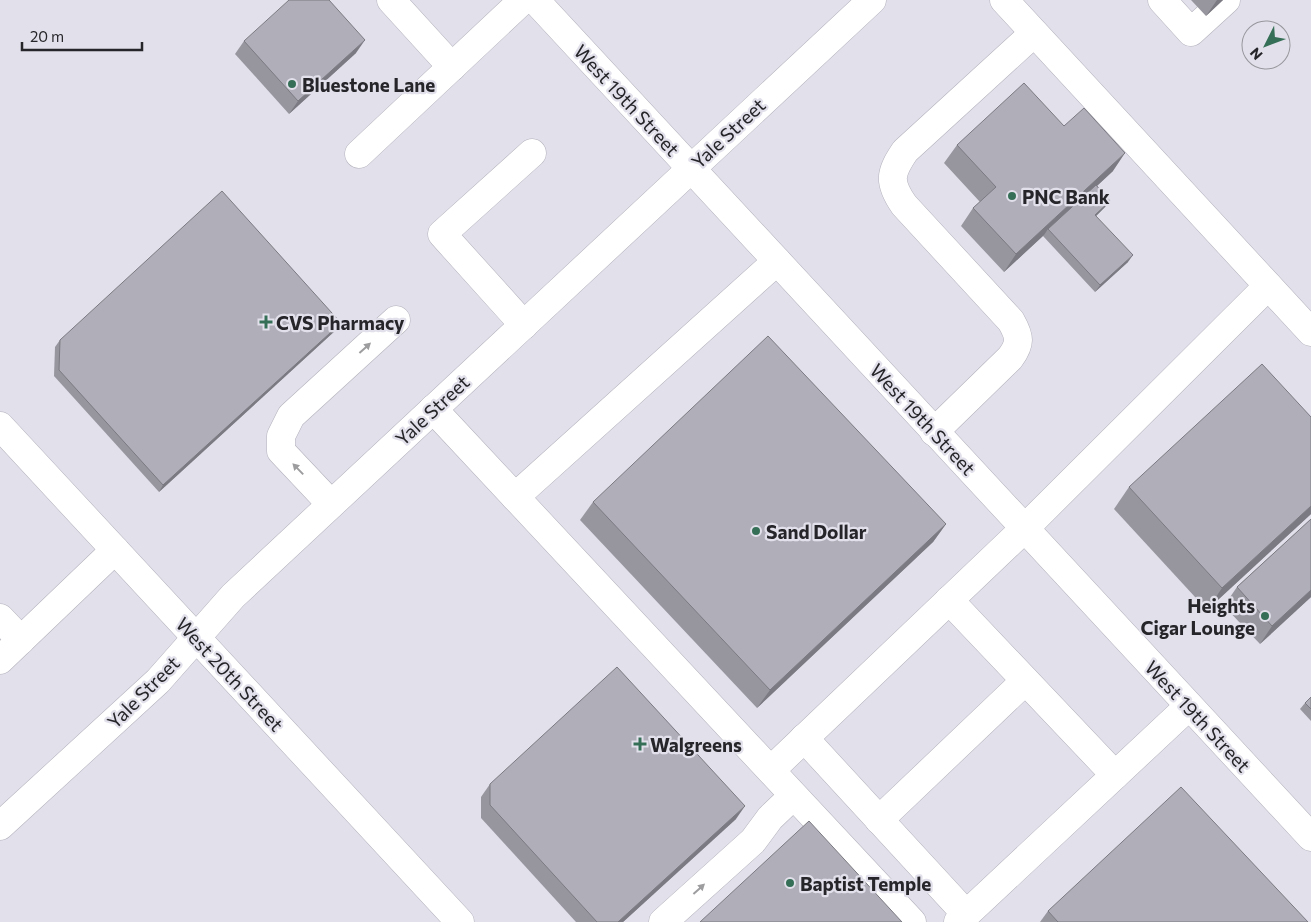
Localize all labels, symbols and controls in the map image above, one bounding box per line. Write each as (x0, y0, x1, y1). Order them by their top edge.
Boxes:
scale bar (22, 20, 142, 52)
north arrow (1241, 20, 1291, 70)
text: 20 m (30, 27, 64, 45)
street label: West 19th Street (570, 40, 685, 161)
text: N (1246, 44, 1266, 64)
place label: Bluestone Lane (302, 73, 435, 96)
marker: Bluestone Lane (286, 78, 298, 90)
street label: Yale Street (686, 93, 770, 173)
place label: PNC Bank (1022, 185, 1110, 208)
marker: PNC Bank (1006, 190, 1018, 202)
place label: CVS Pharmacy (276, 311, 405, 334)
marker: CVS Pharmacy (260, 316, 272, 328)
one-way arrow (359, 342, 371, 354)
street label: West 19th Street (866, 359, 981, 480)
street label: Yale Street (390, 370, 474, 450)
one-way arrow (292, 463, 304, 475)
place label: Sand Dollar (766, 520, 867, 543)
marker: Sand Dollar (750, 525, 762, 537)
place label: Heights Cigar Lounge (1140, 594, 1255, 639)
marker: Heights Cigar Lounge (1259, 610, 1271, 622)
street label: West 20th Street (171, 612, 289, 736)
street label: Yale Street (102, 651, 184, 733)
street label: West 19th Street (1141, 656, 1256, 777)
place label: Walgreens (650, 733, 742, 756)
marker: Walgreens (634, 738, 646, 750)
place label: Baptist Temple (800, 872, 931, 895)
marker: Baptist Temple (784, 877, 796, 889)
one-way arrow (693, 884, 706, 895)

